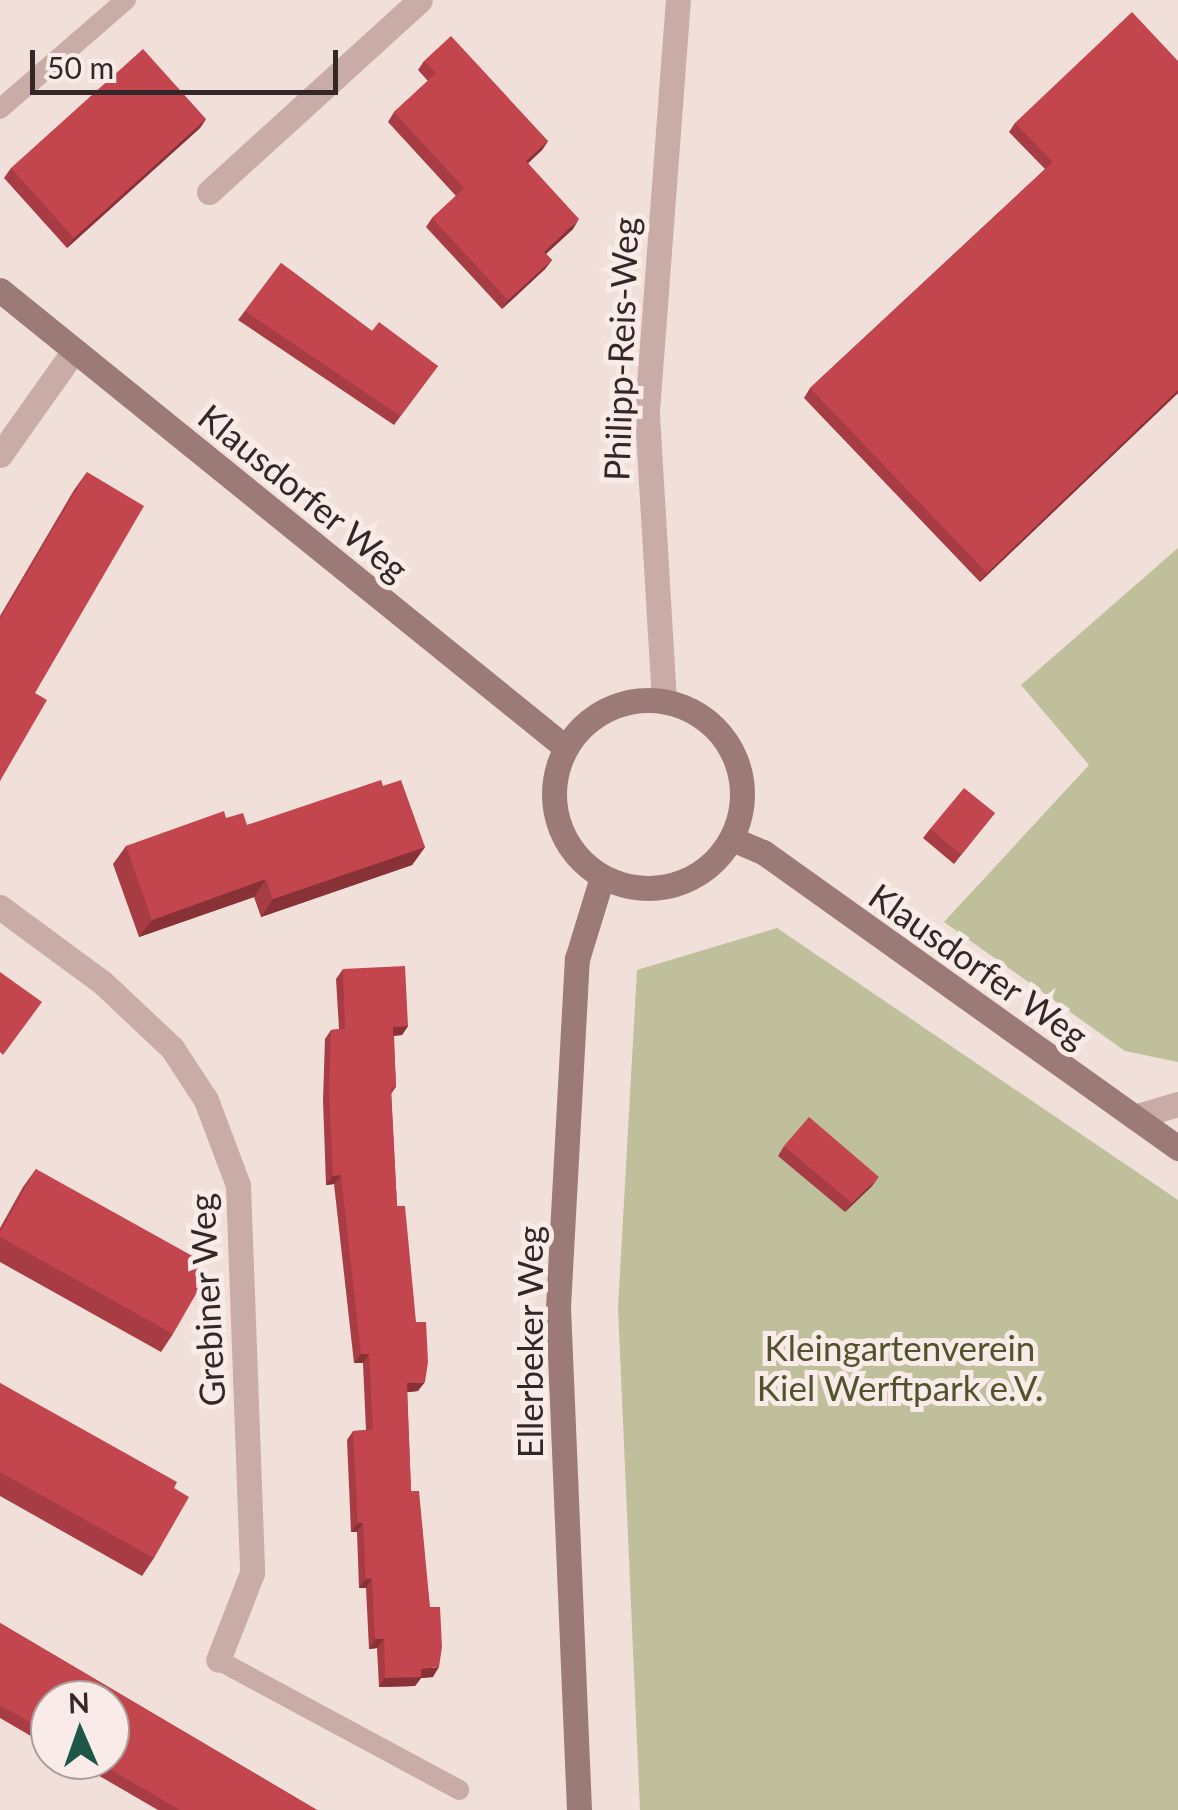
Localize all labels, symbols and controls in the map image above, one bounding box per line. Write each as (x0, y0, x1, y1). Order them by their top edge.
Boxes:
scale bar (35, 30, 342, 92)
text: 50 m (47, 49, 114, 85)
street label: Philipp-Reis-Weg (594, 216, 646, 482)
street label: Klausdorfer Weg (190, 394, 418, 590)
street label: Klausdorfer Weg (861, 874, 1097, 1056)
street label: Grebiner Weg (179, 1192, 233, 1408)
street label: Ellerbeker Weg (508, 1225, 550, 1459)
park label: Kleingartenverein Kiel Werftpark e.V. (757, 1326, 1043, 1408)
north arrow (30, 1680, 130, 1780)
text: N (68, 1685, 90, 1719)

